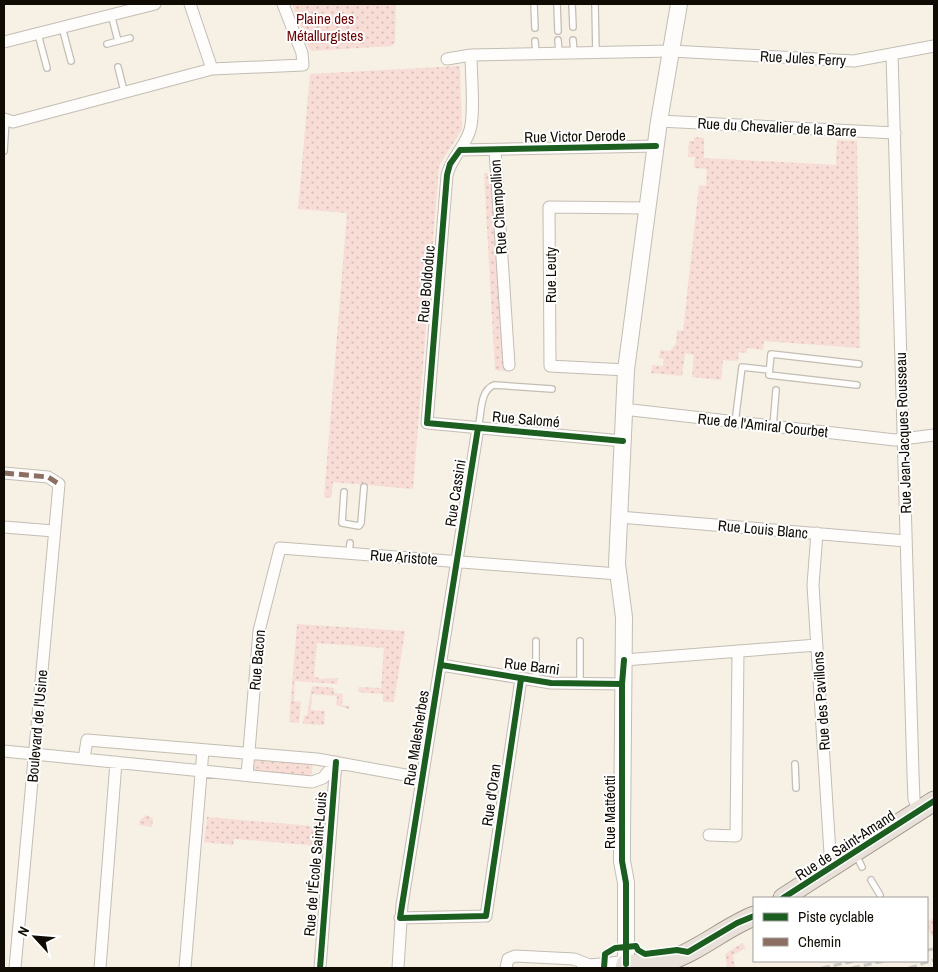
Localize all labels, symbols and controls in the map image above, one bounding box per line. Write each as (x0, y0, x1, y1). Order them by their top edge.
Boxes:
park label: Plaine des Métallurgistes (287, 8, 363, 46)
street label: Rue Jules Ferry (759, 45, 847, 71)
street label: Rue du Chevalier de la Barre (697, 112, 857, 142)
street label: Rue Victor Derode (524, 125, 626, 147)
street label: Rue Champollion (484, 159, 512, 255)
street label: Rue Boldoduc (412, 245, 440, 323)
street label: Rue Leuty (540, 246, 561, 303)
street label: Rue Jean-Jacques Rousseau (890, 352, 916, 514)
street label: Rue Salomé (491, 406, 561, 432)
street label: Rue de l'Amiral Courbet (697, 408, 830, 442)
street label: Rue Cassini (439, 458, 471, 528)
street label: Rue Louis Blanc (717, 515, 809, 543)
street label: Rue Aristote (369, 544, 439, 570)
street label: Rue Bacon (244, 629, 270, 691)
street label: Rue des Pavillons (807, 651, 835, 751)
street label: Rue Barni (503, 652, 561, 680)
street label: Boulevard de l'Usine (22, 669, 52, 783)
street label: Rue Malesherbes (398, 689, 434, 787)
street label: Rue d'Oran (476, 763, 506, 827)
street label: Rue Mattéotti (599, 775, 620, 849)
street label: Rue de l'École Saint-Louis (298, 791, 332, 937)
street label: Rue de Saint-Amand (791, 805, 899, 885)
legend (753, 897, 928, 962)
text: Piste cyclable (798, 906, 874, 927)
north arrow (10, 912, 60, 962)
text: N (13, 924, 33, 939)
text: Chemin (798, 931, 841, 952)

